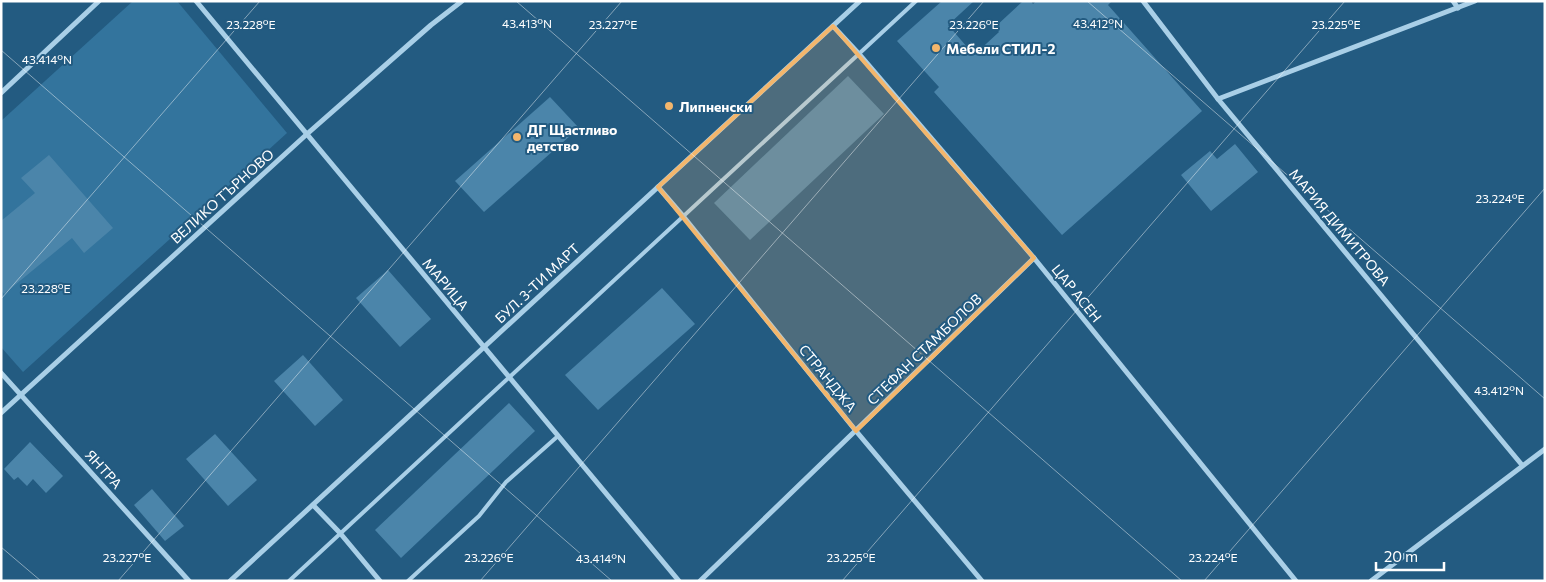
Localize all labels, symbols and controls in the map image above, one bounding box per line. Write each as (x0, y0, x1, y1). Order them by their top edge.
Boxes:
text: 43.413°N (502, 16, 552, 30)
text: 43.412°N (1073, 16, 1123, 30)
text: 23.228°E (226, 17, 276, 31)
text: 23.227°E (589, 17, 637, 31)
text: 23.226°E (949, 17, 999, 31)
text: 23.225°E (1311, 17, 1361, 31)
place label: Мебели СТИЛ-2 (946, 40, 1055, 57)
marker: Мебели СТИЛ-2 (930, 42, 942, 54)
text: 43.414°N (22, 52, 72, 66)
place label: Липненски (679, 98, 752, 115)
marker: Липненски (663, 100, 675, 112)
place label: ДГ Щастливо детство (527, 121, 617, 154)
marker: ДГ Щастливо детство (511, 131, 523, 143)
street label: ВЕЛИКО ТЪРНОВО (167, 145, 277, 247)
street label: МАРИЯ ДИМИТРОВА (1286, 165, 1394, 289)
text: 23.224°E (1475, 191, 1525, 205)
street label: БУЛ. 3-ТИ МАРТ (491, 240, 583, 326)
street label: МАРИЦА (419, 254, 473, 314)
street label: ЦАР АСЕН (1049, 261, 1105, 325)
text: 23.228°E (21, 281, 71, 295)
street label: СТЕФАН СТАМБОЛОВ (863, 290, 985, 408)
street label: СТРАНДЖА (796, 341, 861, 415)
text: 43.412°N (1474, 383, 1524, 397)
street label: ЯНТРА (82, 446, 126, 492)
scale bar (1376, 540, 1444, 572)
text: 20 m (1384, 547, 1418, 565)
text: 23.227°E (103, 550, 151, 564)
text: 23.226°E (464, 550, 514, 564)
text: 23.225°E (826, 550, 876, 564)
text: 23.224°E (1188, 550, 1238, 564)
text: 43.414°N (576, 551, 626, 565)

